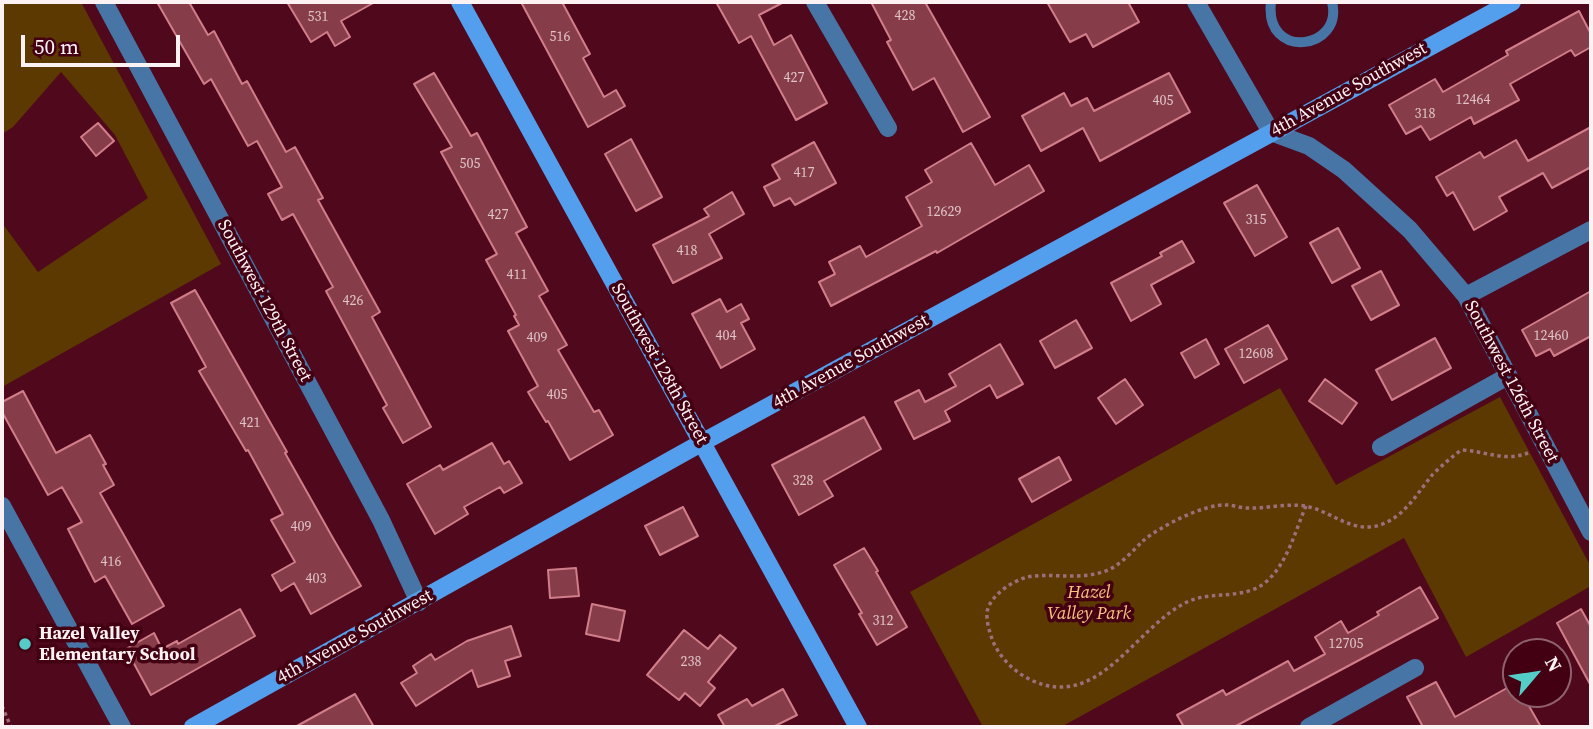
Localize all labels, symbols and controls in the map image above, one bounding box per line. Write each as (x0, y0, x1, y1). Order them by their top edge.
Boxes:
house number: 428 (895, 8, 915, 24)
house number: 531 (308, 9, 328, 25)
scale bar (24, 21, 184, 65)
house number: 516 (550, 29, 570, 45)
text: 50 m (34, 32, 79, 61)
street label: 4th Avenue Southwest (1267, 38, 1431, 142)
house number: 427 (784, 70, 804, 86)
house number: 12464 (1456, 92, 1490, 108)
house number: 405 (1153, 93, 1173, 109)
house number: 318 (1415, 106, 1435, 122)
house number: 505 (460, 156, 480, 172)
house number: 417 (794, 165, 814, 181)
house number: 12629 (927, 204, 961, 220)
house number: 427 (488, 207, 508, 223)
house number: 315 (1246, 212, 1266, 228)
street label: Southwest 129th Street (212, 216, 316, 386)
house number: 418 (677, 243, 697, 259)
house number: 411 (507, 267, 527, 283)
street label: Southwest 128th Street (606, 280, 712, 448)
house number: 426 (343, 293, 363, 309)
street label: Southwest 126th Street (1459, 297, 1563, 467)
street label: 4th Avenue Southwest (769, 310, 933, 414)
house number: 404 (716, 328, 736, 344)
house number: 12460 (1534, 328, 1568, 344)
house number: 409 (527, 330, 547, 346)
house number: 12608 (1239, 346, 1273, 362)
house number: 405 (547, 387, 567, 403)
house number: 421 (240, 415, 260, 431)
house number: 328 (793, 473, 813, 489)
house number: 409 (291, 519, 311, 535)
house number: 416 (101, 554, 121, 570)
house number: 403 (306, 571, 326, 587)
park label: Hazel Valley Park (1047, 582, 1131, 624)
street label: 4th Avenue Southwest (273, 585, 437, 689)
house number: 312 (873, 613, 893, 629)
place label: Hazel Valley Elementary School (39, 623, 196, 666)
marker: Hazel Valley Elementary School (17, 636, 33, 652)
house number: 12705 (1329, 636, 1363, 652)
north arrow (1502, 638, 1572, 708)
text: N (1539, 651, 1568, 676)
house number: 238 (681, 654, 701, 670)

